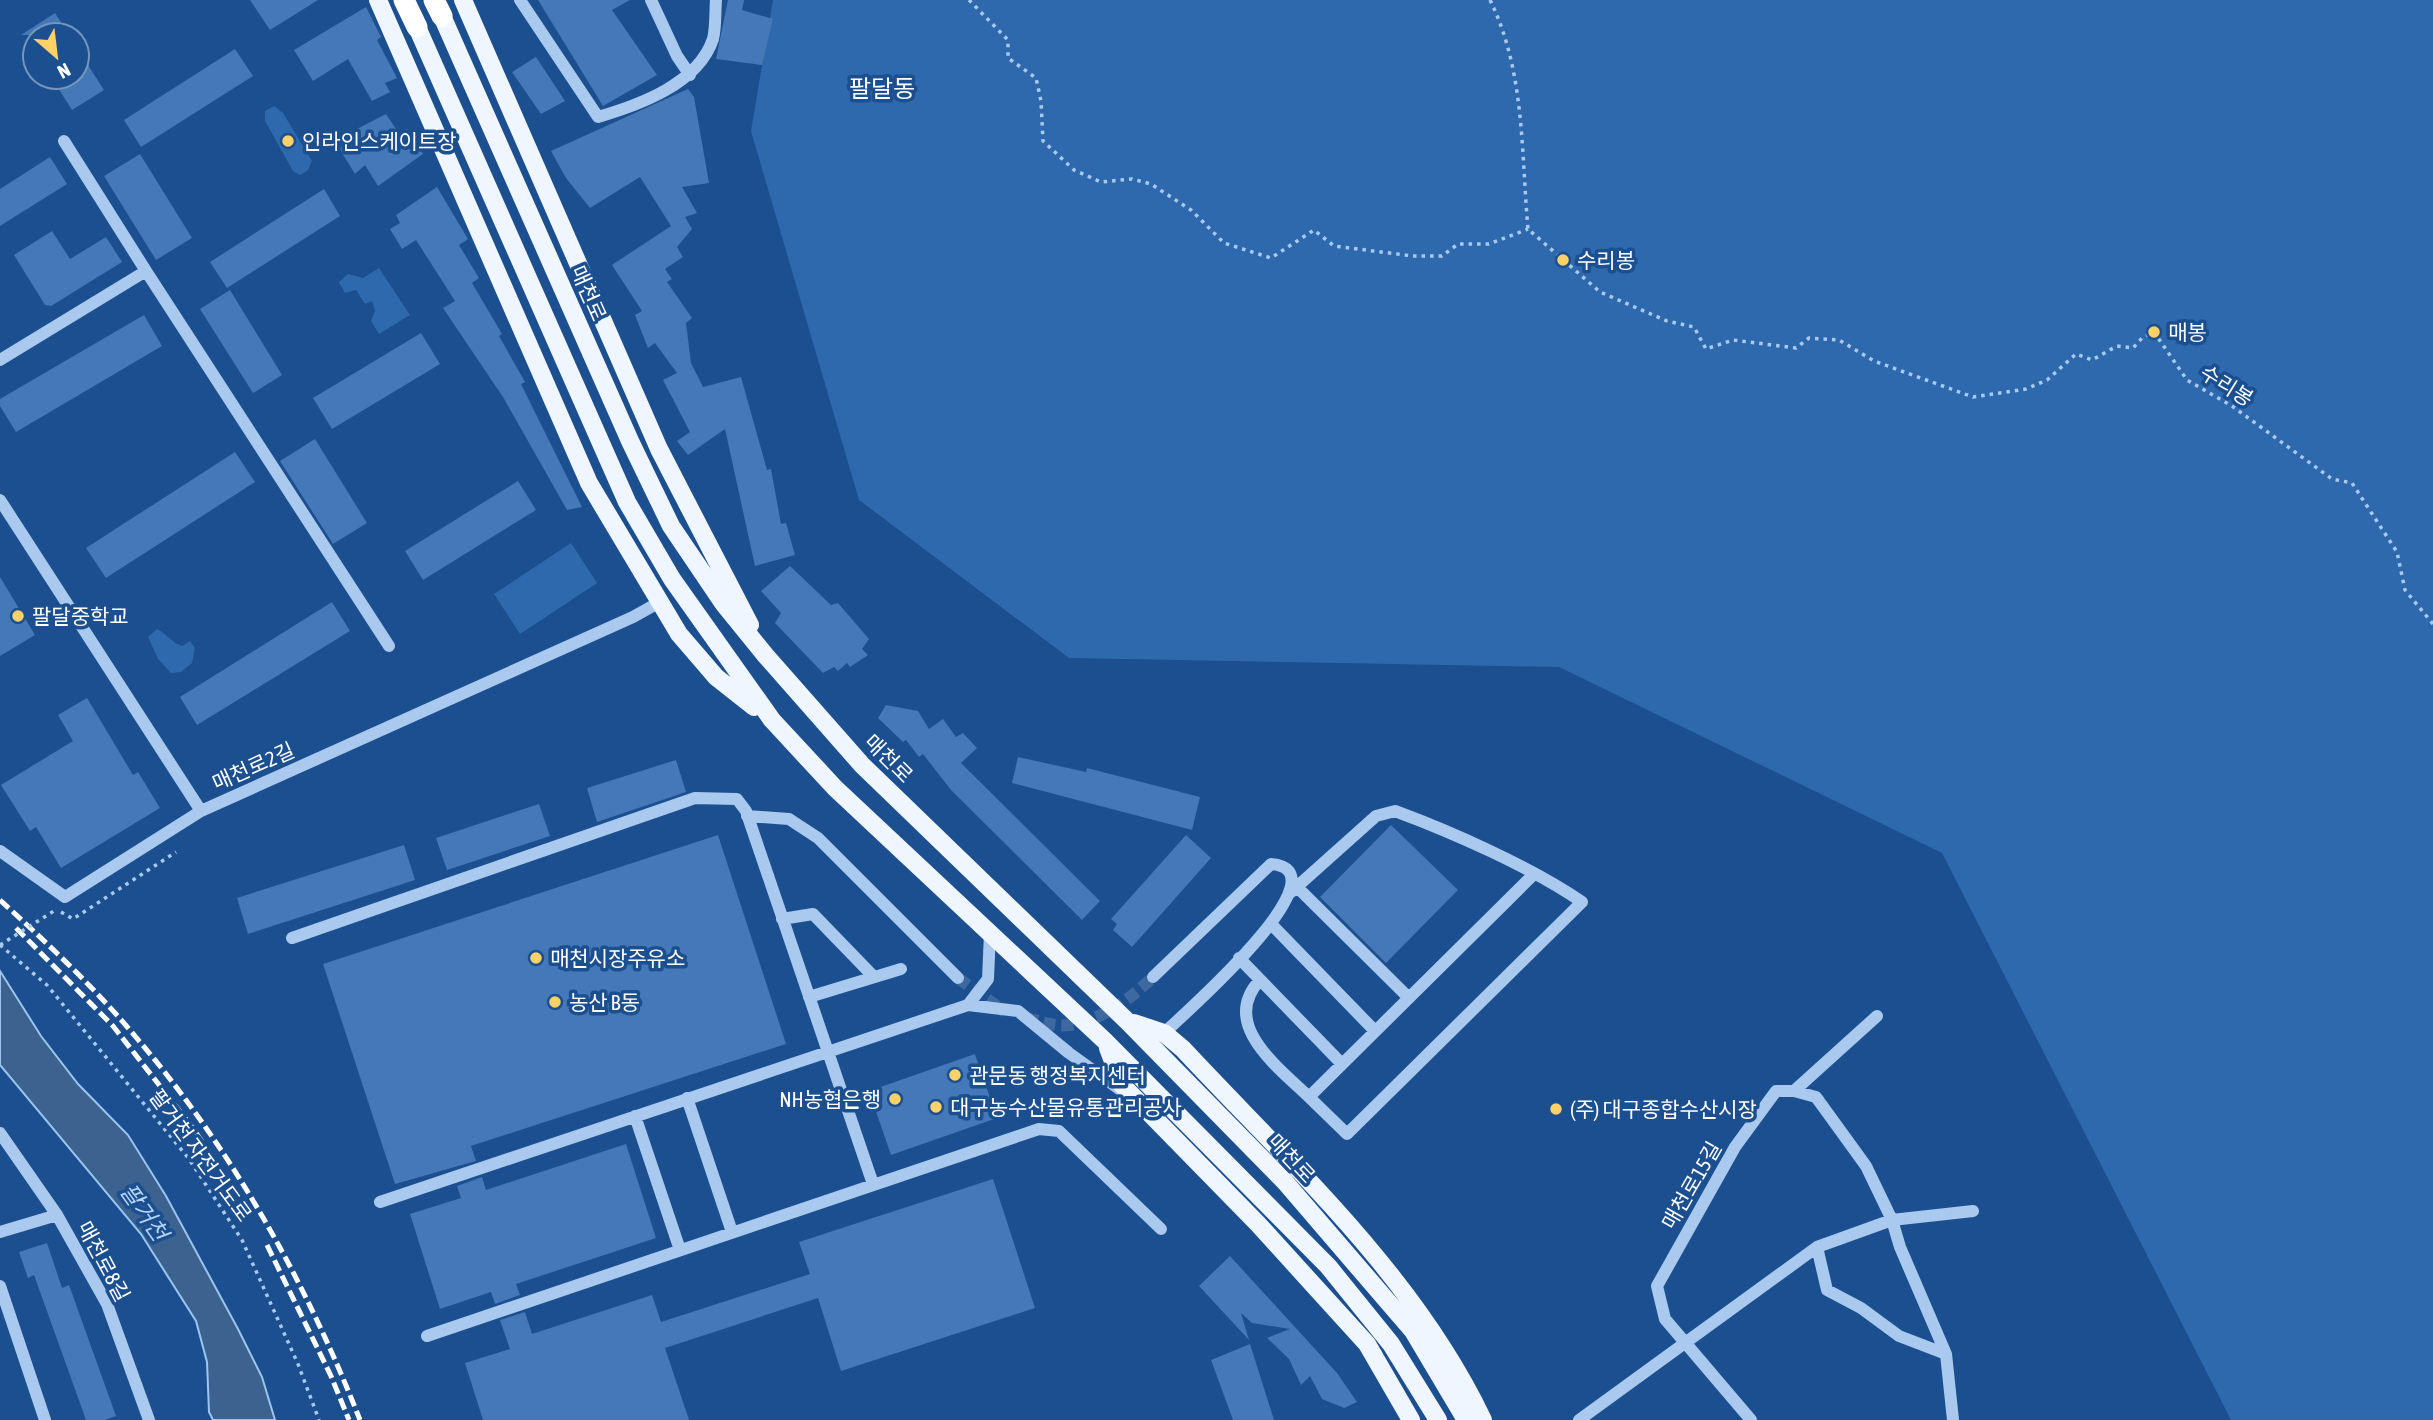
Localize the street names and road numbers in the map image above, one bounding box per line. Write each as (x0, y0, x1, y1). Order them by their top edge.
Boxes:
street label: 매천로 (566, 262, 612, 324)
street label: 수리봉 (2196, 359, 2258, 411)
street label: 매천로 (860, 729, 918, 787)
street label: 매천로2길 (208, 737, 298, 795)
street label: 팔거천 자전거도로 (145, 1084, 257, 1226)
street label: 매천로 (1263, 1129, 1321, 1187)
street label: 매천로15길 (1656, 1137, 1726, 1233)
street label: 매천로8길 (73, 1217, 135, 1305)

